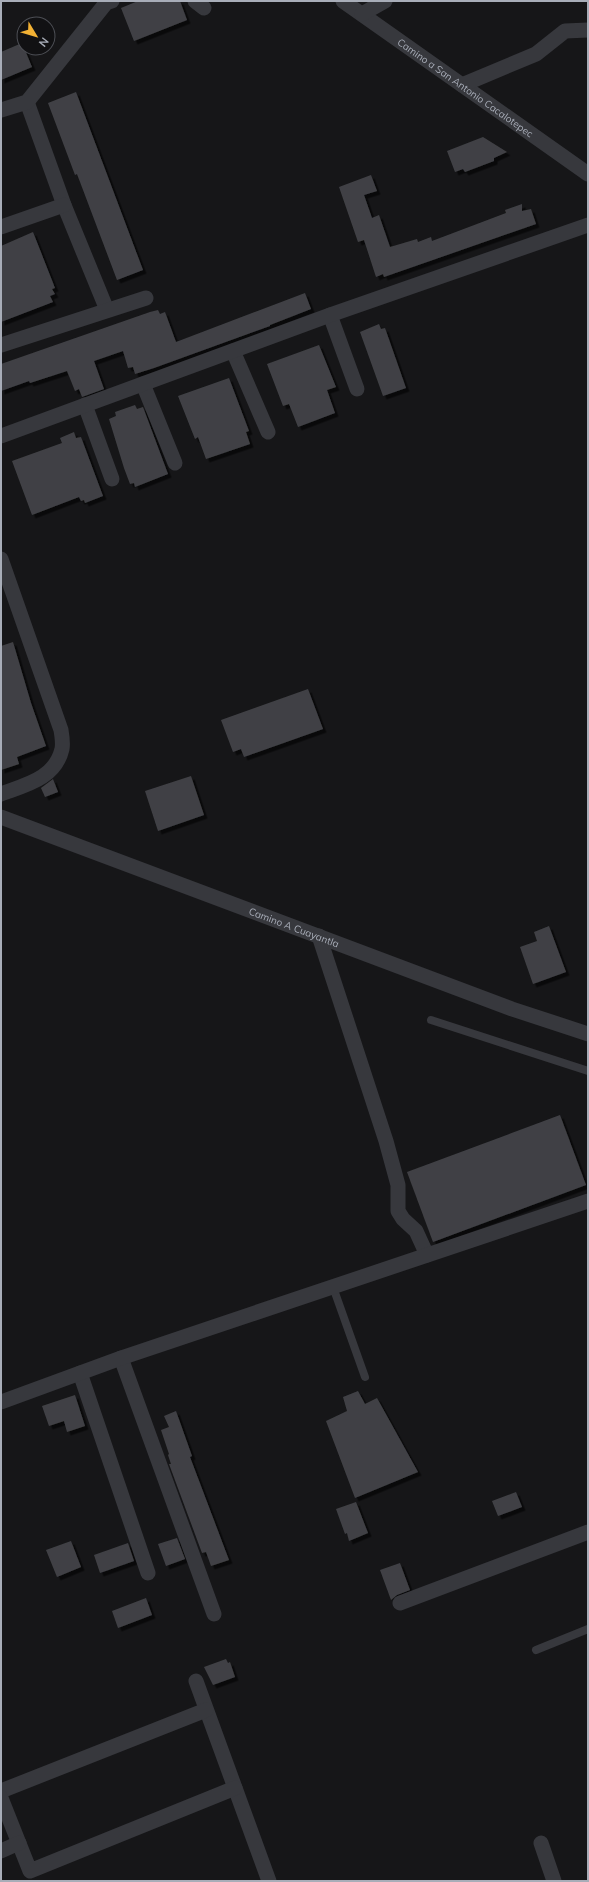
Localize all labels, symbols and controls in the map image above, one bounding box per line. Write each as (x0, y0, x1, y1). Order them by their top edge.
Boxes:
north arrow (16, 16, 56, 56)
text: N (36, 35, 52, 50)
street label: Camino a San Antonio Cacalotepec (395, 35, 536, 140)
street label: Camino A Cuayantla (247, 905, 341, 950)

